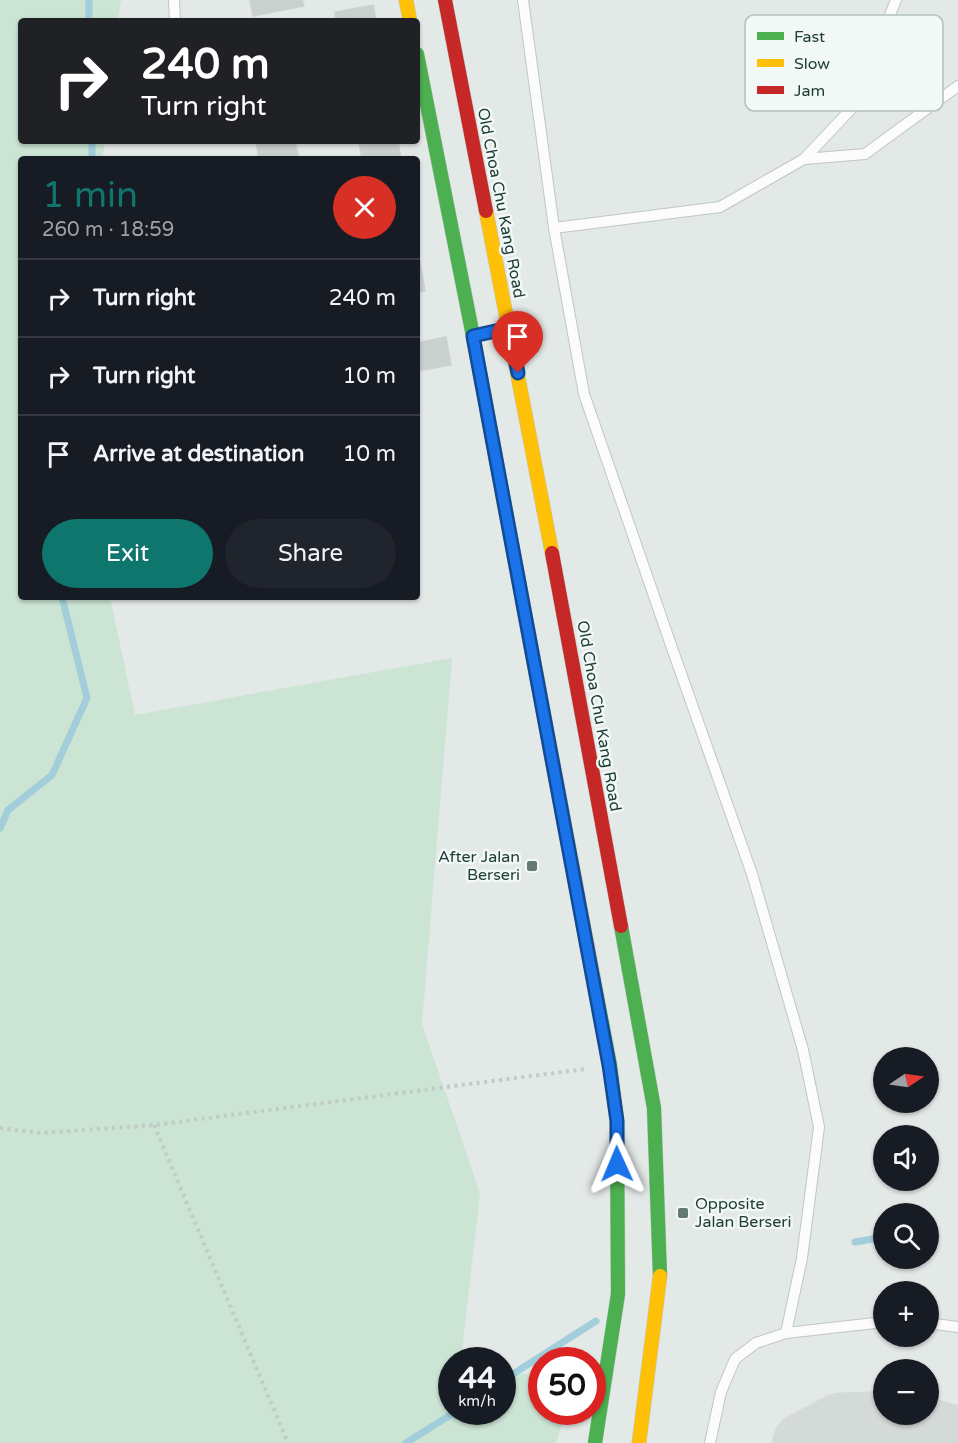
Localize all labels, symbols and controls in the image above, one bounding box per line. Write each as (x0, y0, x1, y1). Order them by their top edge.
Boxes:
legend (745, 15, 943, 111)
text: Fast (794, 27, 825, 47)
text: 240 m (141, 39, 270, 90)
icon: right (42, 42, 120, 120)
text: Slow (794, 54, 830, 74)
text: Jam (794, 81, 825, 101)
text: Turn right (141, 90, 267, 123)
street label: Old Choa Chu Kang Road (473, 106, 529, 300)
text: 1 min (42, 174, 138, 217)
button: close (333, 176, 396, 239)
text: 260 m · 18:59 (42, 218, 174, 242)
icon: right (42, 282, 75, 315)
text: Turn right (93, 285, 195, 311)
text: 240 m (329, 285, 396, 311)
pin (492, 311, 543, 373)
icon: arrive (501, 320, 534, 353)
icon: right (42, 360, 75, 393)
text: Turn right (93, 363, 195, 389)
text: 10 m (342, 363, 396, 389)
icon: arrive (42, 438, 75, 471)
text: Arrive at destination (93, 441, 304, 467)
text: 10 m (342, 441, 396, 467)
button: Exit (42, 519, 213, 588)
button: Share (225, 519, 396, 588)
street label: Old Choa Chu Kang Road (572, 619, 626, 813)
place label: After Jalan Berseri (438, 847, 520, 885)
marker: After Jalan Berseri (525, 859, 539, 873)
north arrow (873, 1047, 939, 1113)
map controls (873, 1047, 939, 1425)
button: sound (873, 1125, 939, 1191)
position arrow (585, 1132, 649, 1196)
place label: Opposite Jalan Berseri (695, 1194, 791, 1232)
button: search (873, 1203, 939, 1269)
marker: Opposite Jalan Berseri (676, 1206, 690, 1220)
button: + (873, 1281, 939, 1347)
speed limit sign: 50 (528, 1347, 606, 1425)
button: − (873, 1359, 939, 1425)
text: 44 (458, 1360, 496, 1397)
text: km/h (458, 1392, 496, 1410)

